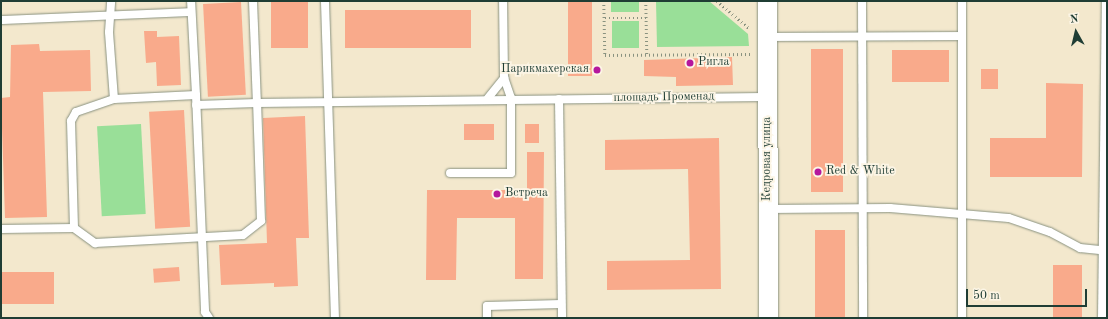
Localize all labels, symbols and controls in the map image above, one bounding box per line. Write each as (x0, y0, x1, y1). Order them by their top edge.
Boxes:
north arrow (1056, 12, 1096, 52)
text: N (1069, 14, 1079, 26)
place label: Ригла (698, 56, 730, 70)
marker: Ригла (685, 58, 695, 68)
place label: Парикмахерская (501, 63, 589, 77)
marker: Парикмахерская (592, 65, 602, 75)
street label: площадь Променад (613, 90, 715, 106)
street label: Кедровая улица (761, 117, 775, 201)
place label: Red & White (826, 165, 895, 179)
marker: Red & White (813, 167, 823, 177)
place label: Встреча (505, 187, 548, 201)
marker: Встреча (492, 189, 502, 199)
scale bar (968, 281, 1089, 307)
text: 50 m (973, 290, 1000, 302)

